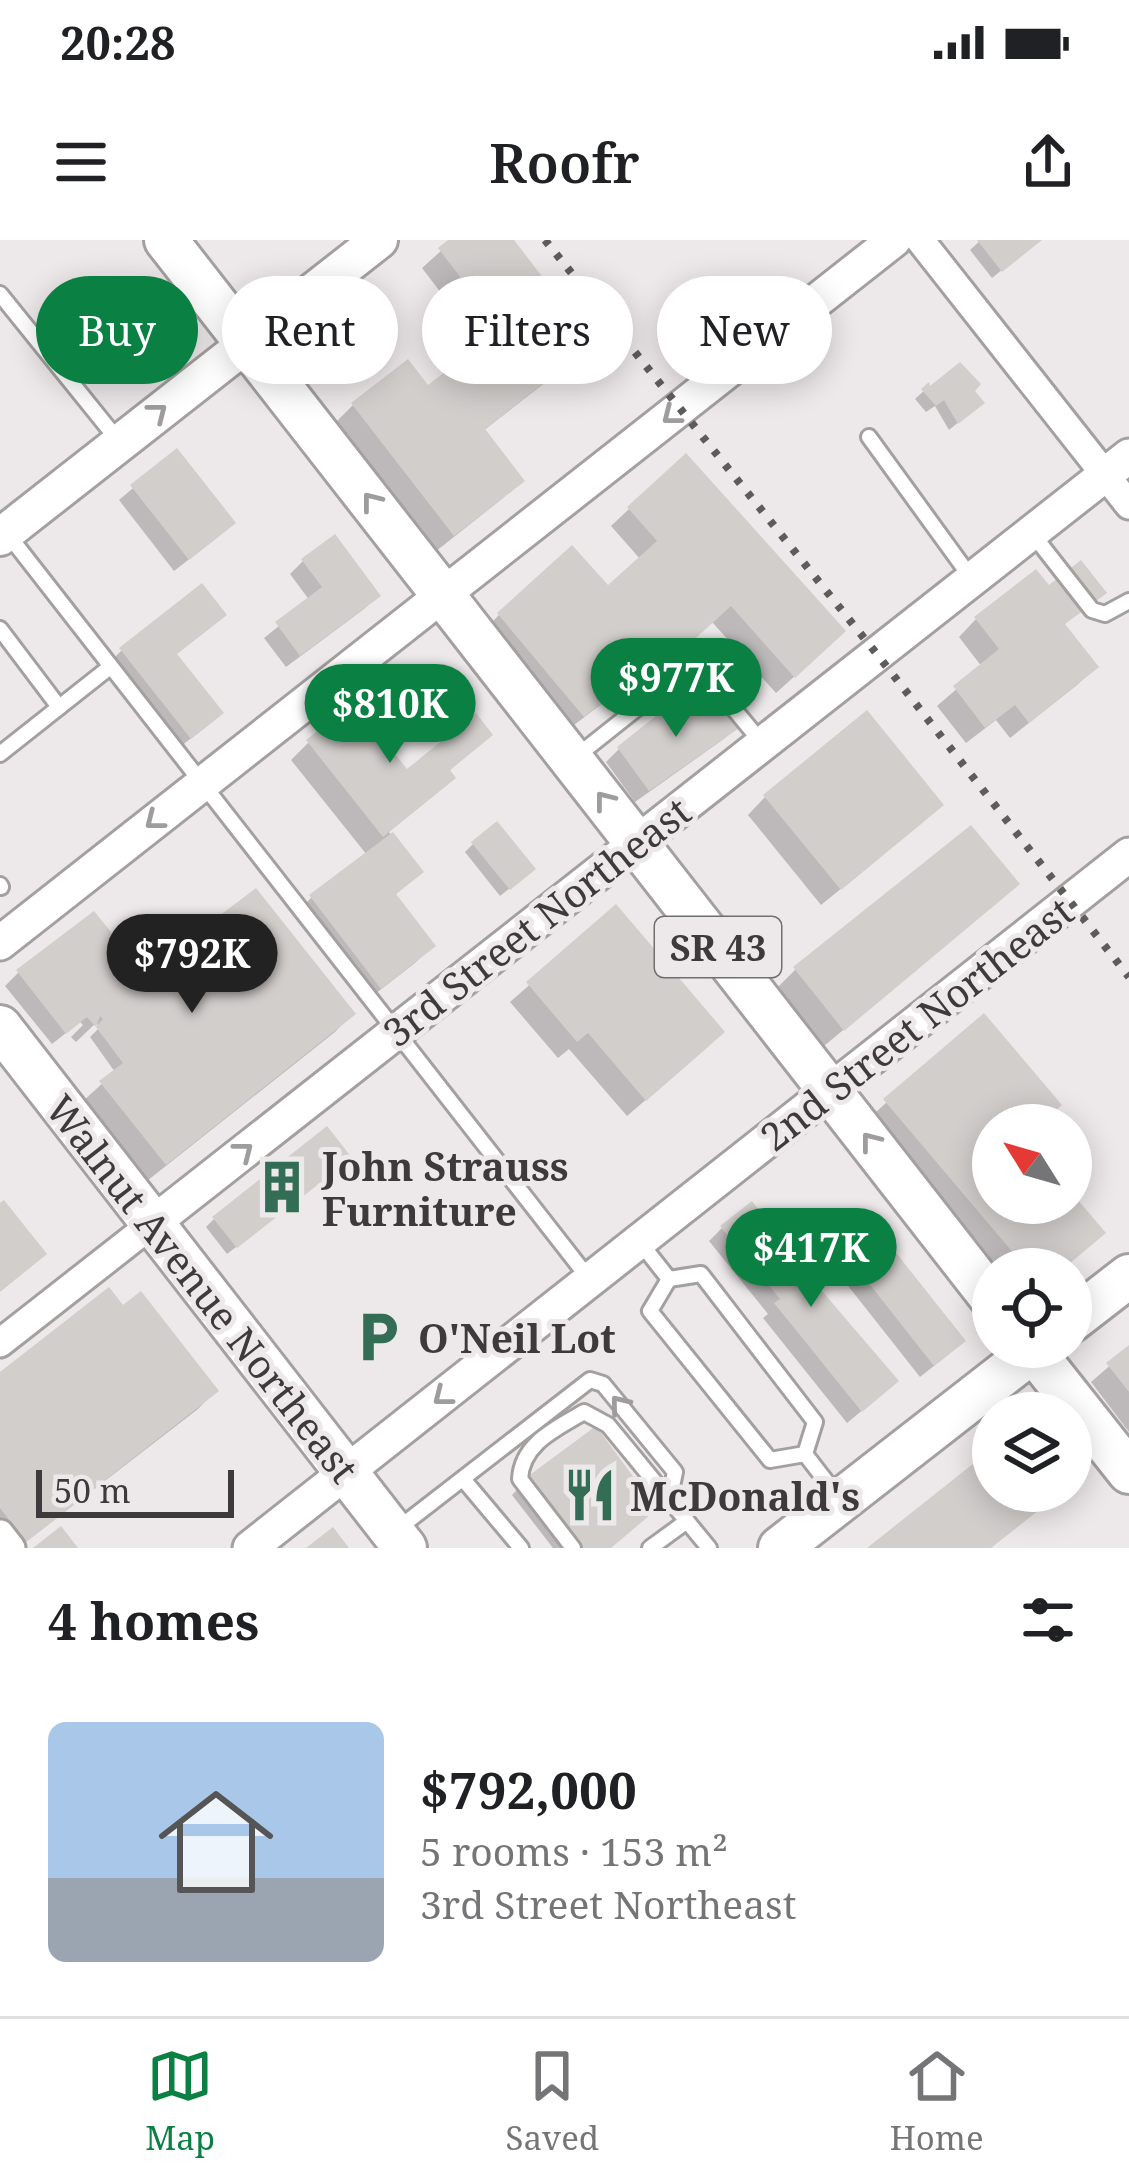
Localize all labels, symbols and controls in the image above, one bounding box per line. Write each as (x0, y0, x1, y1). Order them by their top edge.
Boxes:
text: 20:28 (60, 12, 175, 73)
text: Roofr (489, 125, 640, 199)
icon: menu (48, 129, 114, 195)
icon: share (1015, 129, 1081, 195)
chip: Buy (36, 276, 198, 384)
chip: Rent (222, 276, 398, 384)
chip: Filters (422, 276, 633, 384)
chip: New (657, 276, 832, 384)
one-way arrow (662, 402, 684, 423)
one-way arrow (144, 405, 166, 426)
one-way arrow (364, 493, 385, 515)
pin: $977K (592, 638, 760, 740)
text: $977K (618, 650, 734, 703)
pin: $810K (306, 664, 474, 766)
text: $810K (332, 676, 448, 729)
street label: 3rd Street Northeast (371, 784, 701, 1058)
one-way arrow (597, 792, 619, 814)
one-way arrow (145, 807, 167, 828)
street label: 2nd Street Northeast (749, 884, 1083, 1162)
pin: $792K (108, 914, 276, 1016)
road number: SR 43 (655, 917, 781, 977)
text: $792K (134, 926, 250, 979)
street label: Walnut Avenue Northeast (35, 1083, 371, 1493)
north arrow (972, 1104, 1092, 1224)
map controls (972, 1104, 1092, 1512)
one-way arrow (863, 1133, 884, 1155)
place label: John Strauss Furniture (321, 1139, 568, 1237)
one-way arrow (231, 1144, 253, 1165)
building icon: John Strauss Furniture (253, 1158, 311, 1216)
pin: $417K (727, 1208, 895, 1310)
text: $417K (753, 1220, 869, 1273)
button: locate (972, 1248, 1092, 1368)
parking icon: O'Neil Lot (349, 1308, 407, 1366)
place label: O'Neil Lot (418, 1311, 616, 1364)
one-way arrow (433, 1383, 455, 1404)
button: layers (972, 1392, 1092, 1512)
one-way arrow (612, 1396, 633, 1418)
scale bar (36, 1464, 234, 1517)
restaurant icon: McDonald's (561, 1466, 619, 1524)
text: 50 m (54, 1468, 131, 1513)
place label: McDonald's (630, 1469, 860, 1522)
text: 4 homes (48, 1585, 259, 1655)
icon: filters (1015, 1587, 1081, 1653)
text: $792,000 (420, 1754, 637, 1824)
icon: home (144, 1770, 288, 1914)
text: 5 rooms · 153 m² (420, 1824, 728, 1877)
text: 3rd Street Northeast (420, 1877, 796, 1930)
tab: Map (145, 2043, 215, 2160)
tab: Saved (506, 2043, 599, 2160)
tab: Home (890, 2043, 984, 2160)

